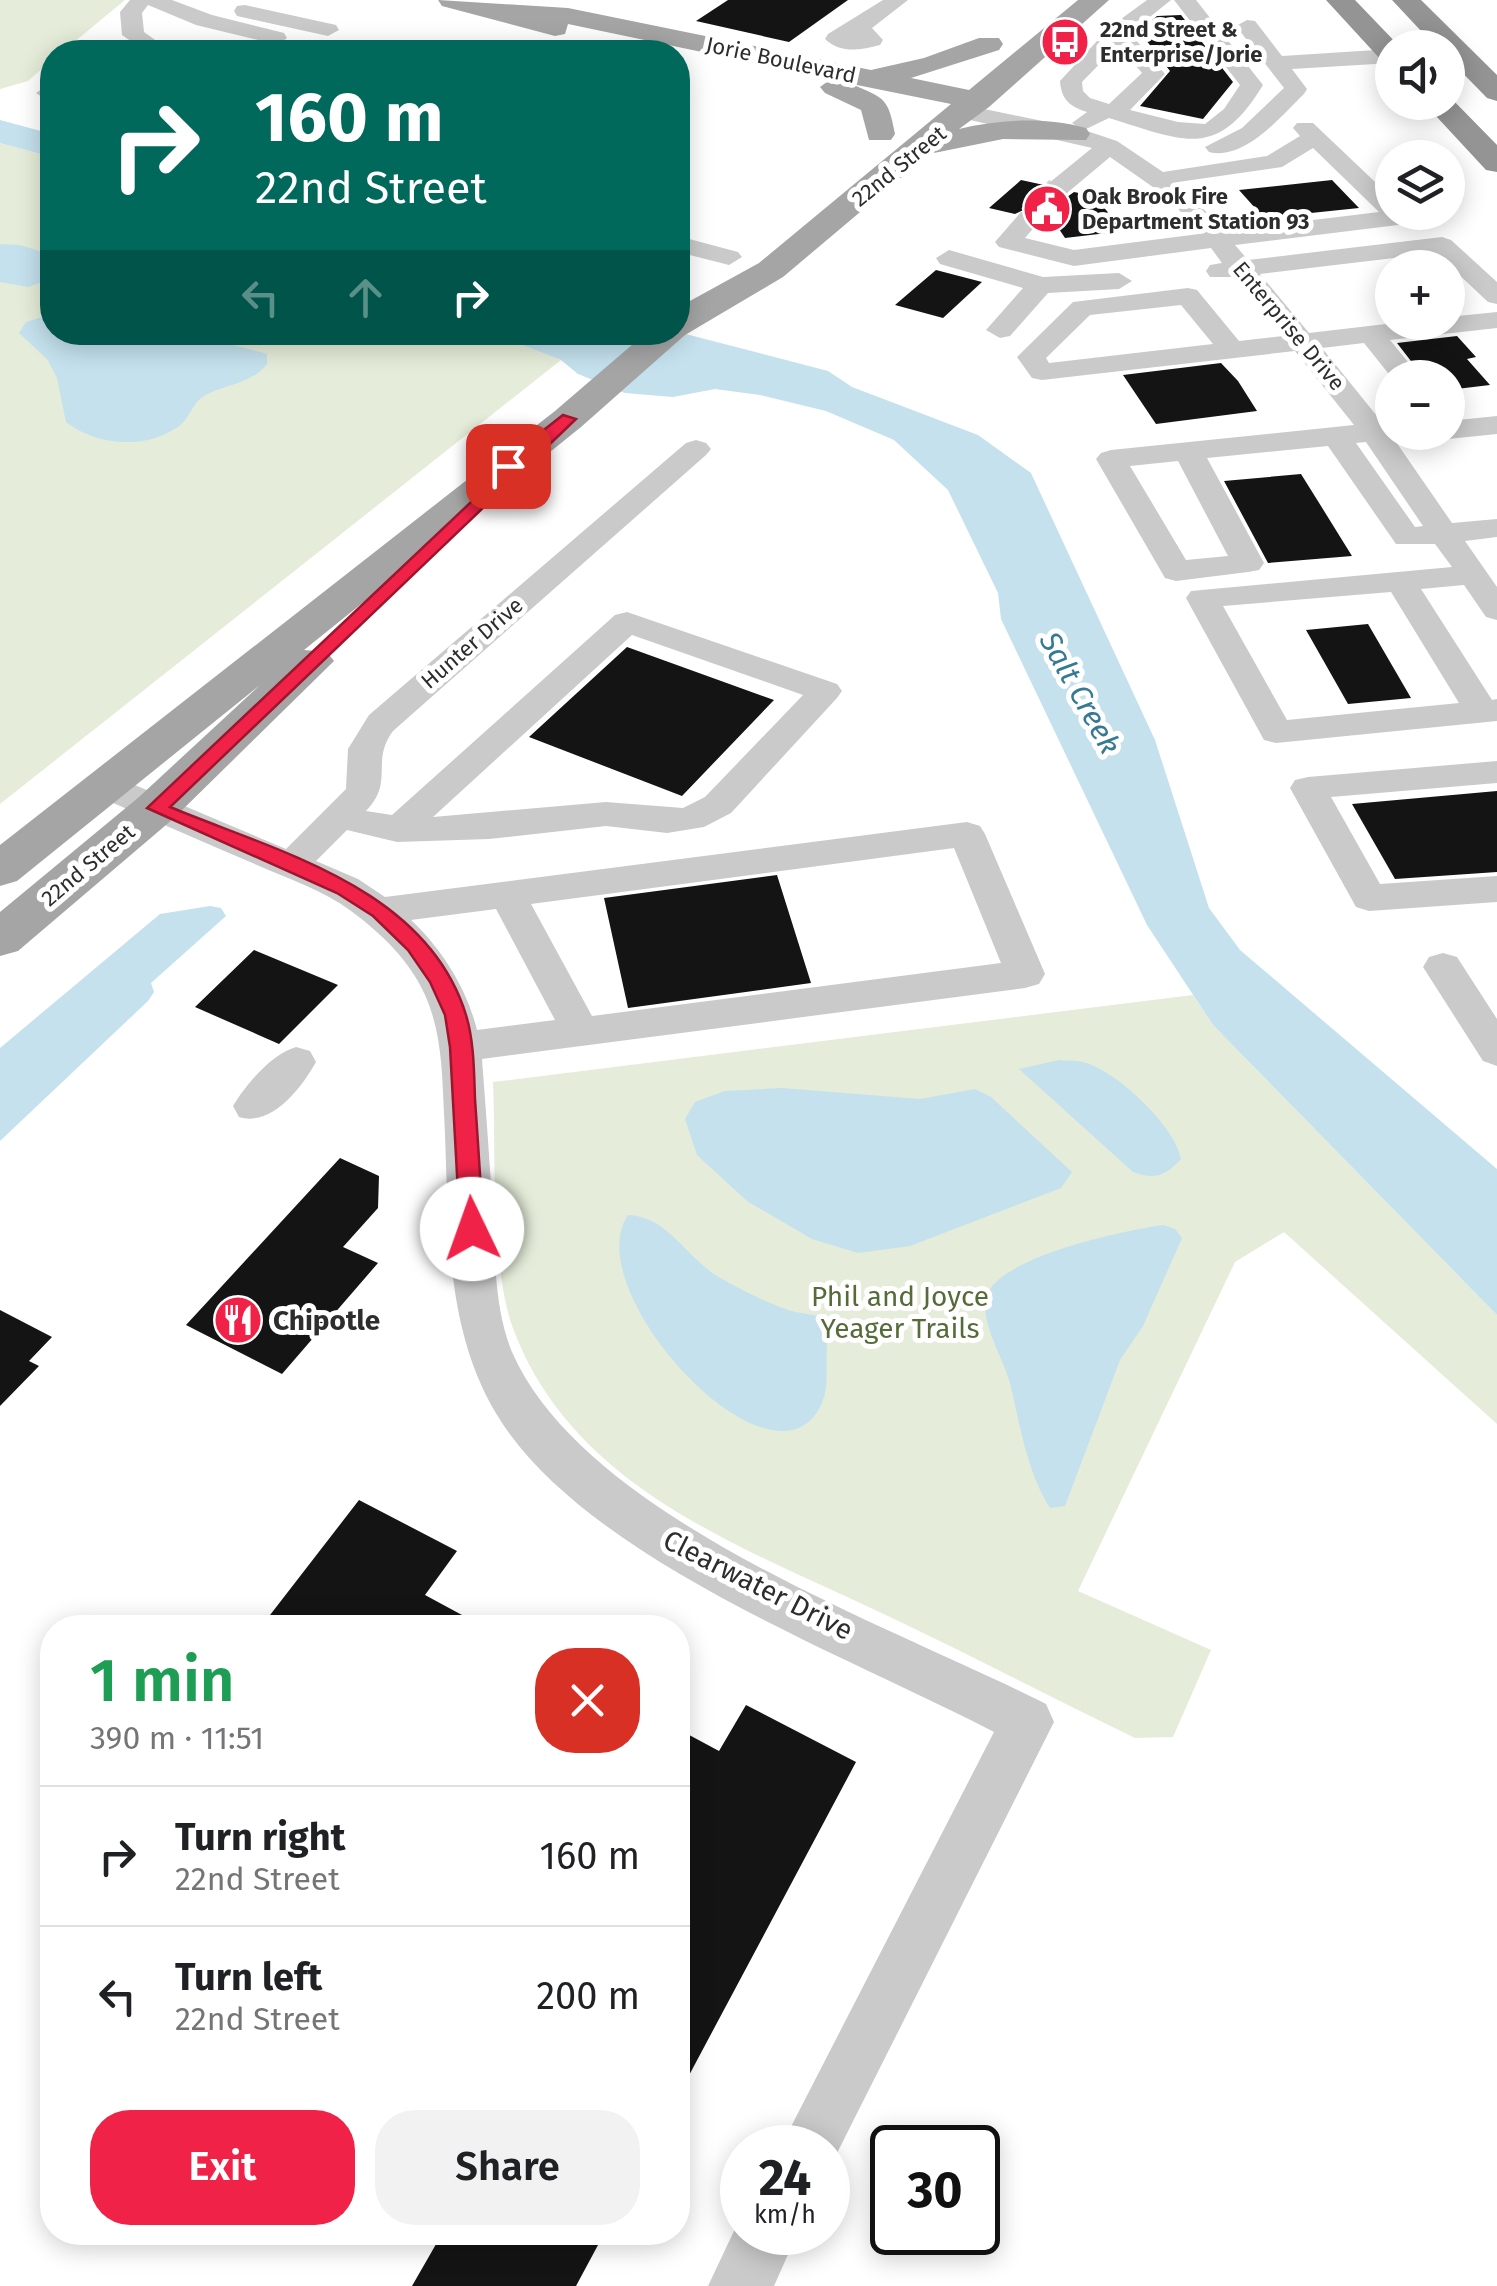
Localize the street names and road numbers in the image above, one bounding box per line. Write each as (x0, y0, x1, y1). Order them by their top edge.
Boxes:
street label: Jorie Boulevard (703, 31, 859, 89)
street label: 22nd Street (846, 120, 952, 212)
street label: Enterprise Drive (1227, 256, 1351, 396)
street label: Hunter Drive (416, 591, 528, 695)
street label: 22nd Street (36, 818, 140, 912)
street label: Clearwater Drive (658, 1523, 858, 1647)

